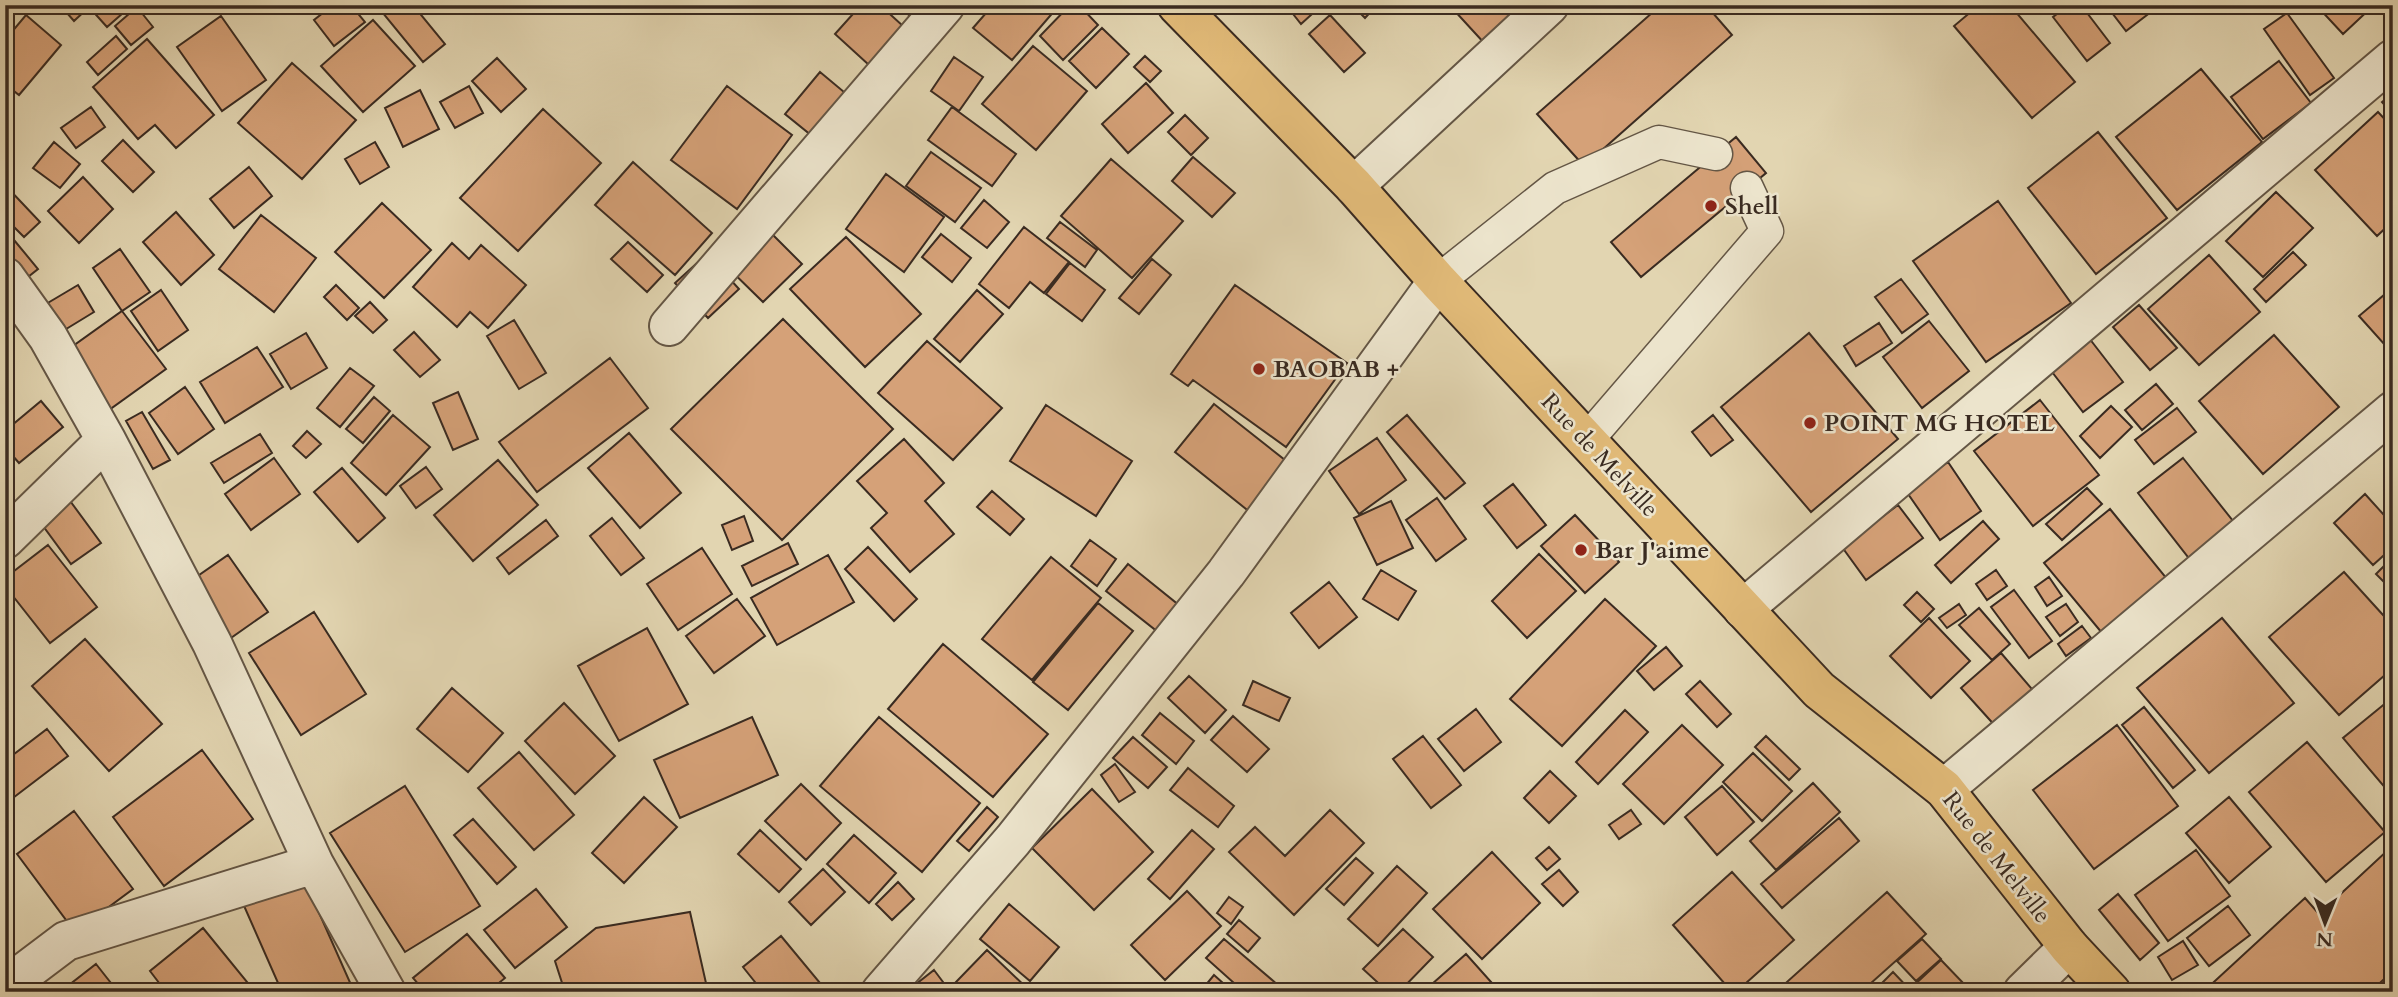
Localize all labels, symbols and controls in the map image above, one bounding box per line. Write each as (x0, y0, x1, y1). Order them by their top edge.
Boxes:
place label: Shell (1725, 190, 1779, 223)
marker: Shell (1703, 198, 1719, 214)
place label: BAOBAB + (1273, 353, 1399, 386)
marker: BAOBAB + (1251, 361, 1267, 377)
street label: Rue de Melville (1533, 386, 1666, 525)
place label: POINT MG HOTEL (1824, 407, 2055, 440)
marker: POINT MG HOTEL (1802, 415, 1818, 431)
place label: Bar J'aime (1595, 534, 1709, 567)
marker: Bar J'aime (1573, 542, 1589, 558)
street label: Rue de Melville (1935, 785, 2059, 930)
north arrow (2290, 888, 2360, 958)
text: N (2316, 926, 2333, 952)

